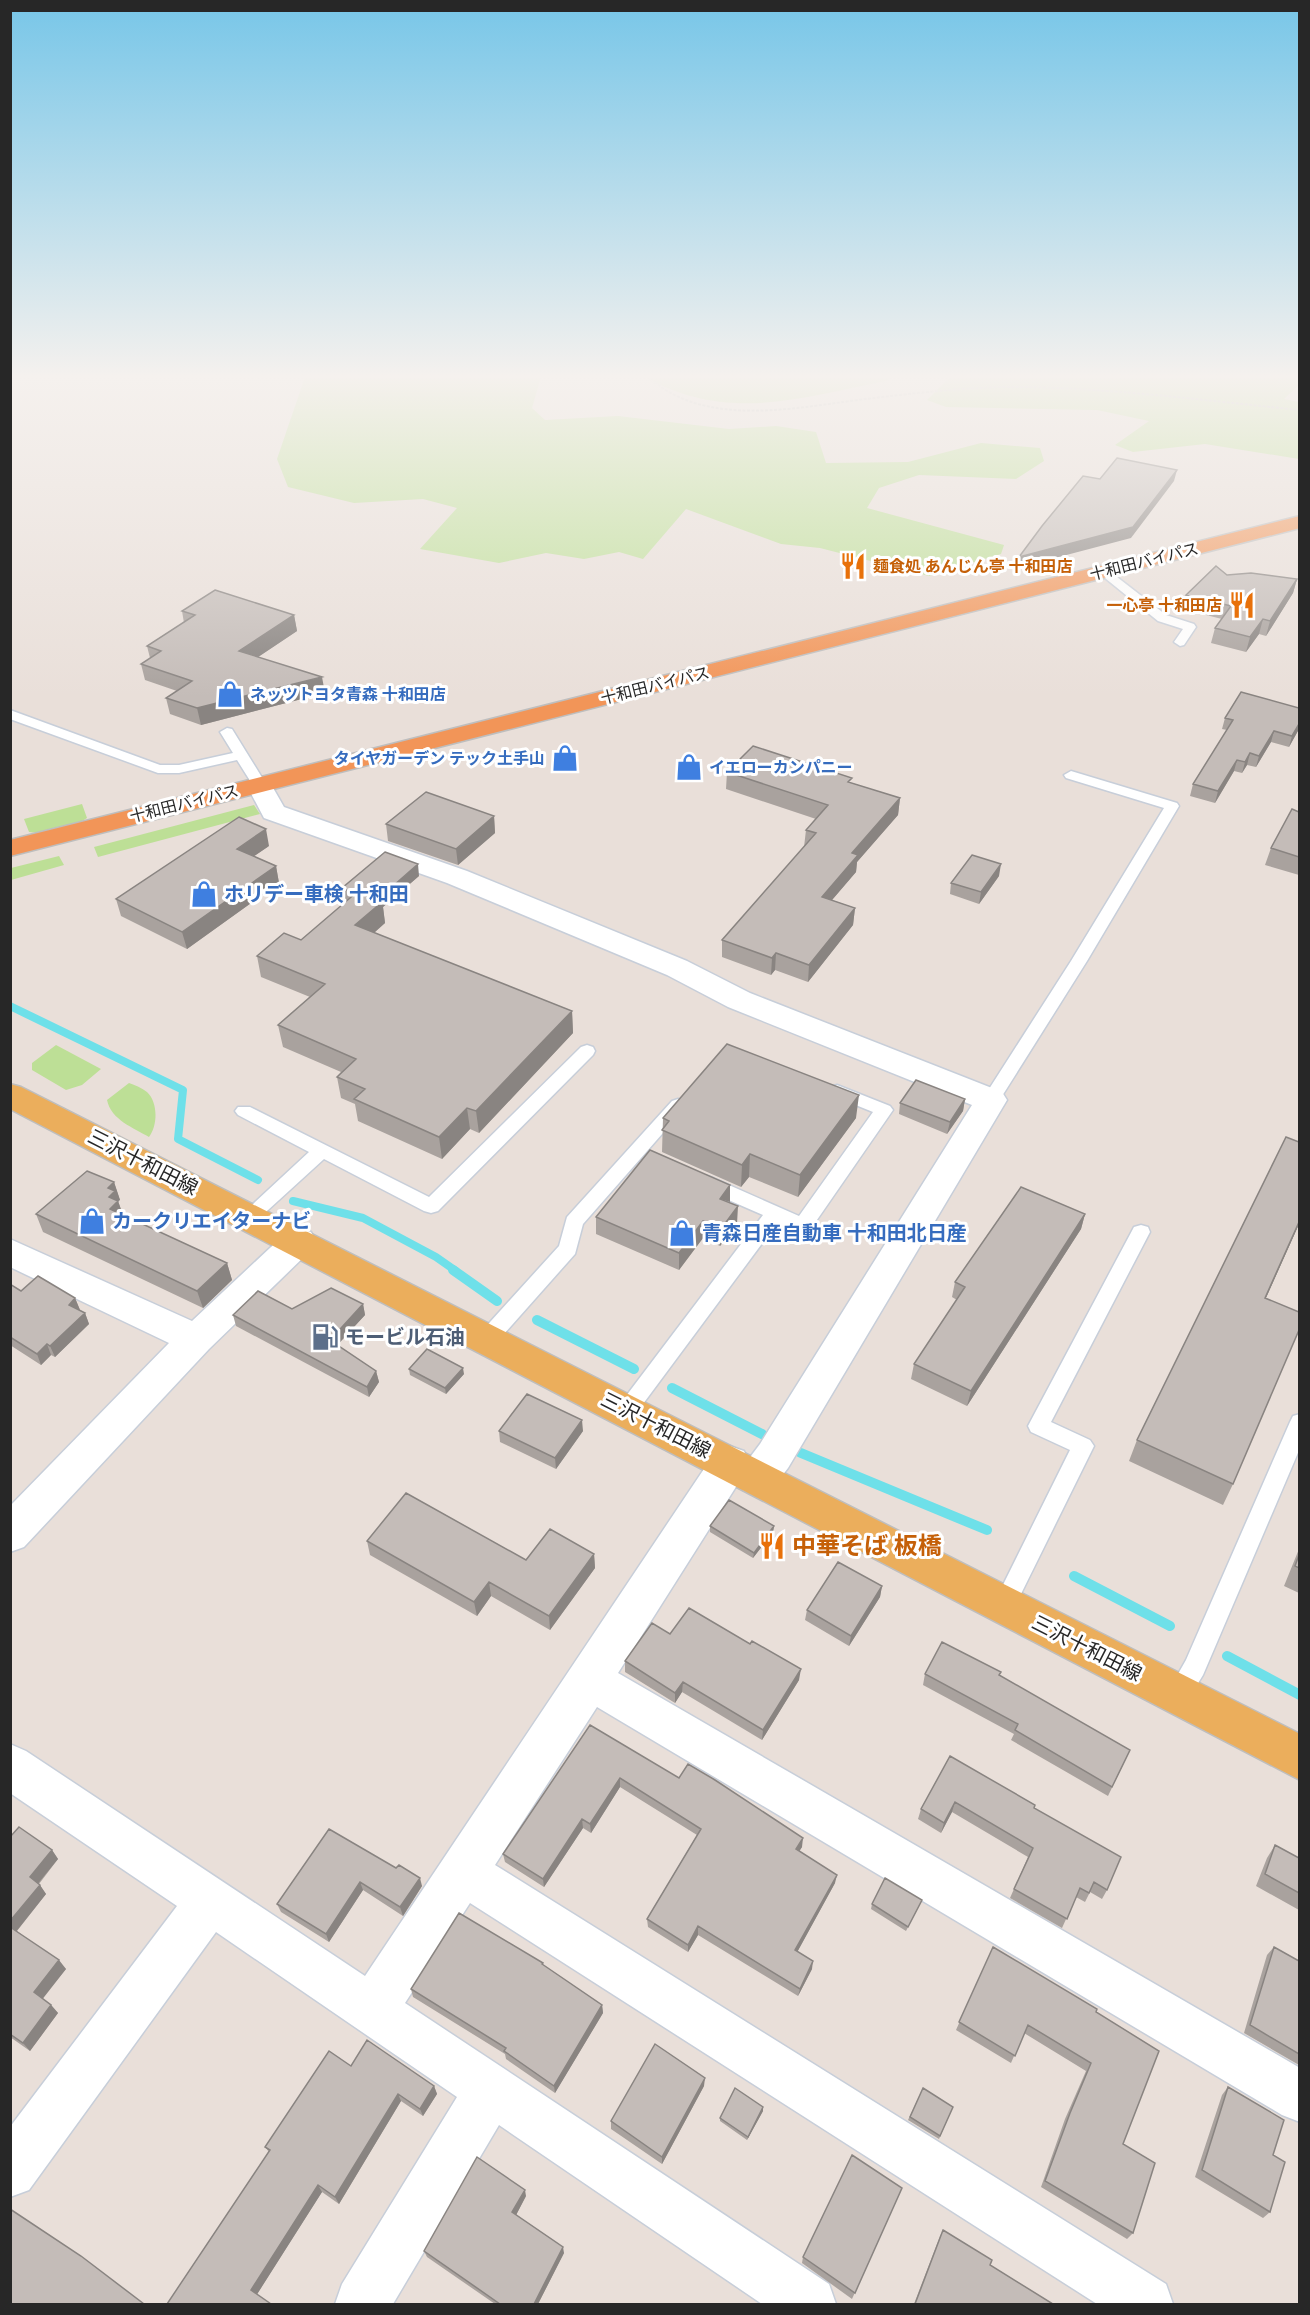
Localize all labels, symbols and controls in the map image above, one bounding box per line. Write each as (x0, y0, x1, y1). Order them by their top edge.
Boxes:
street label: 十和田バイパス (1088, 539, 1200, 583)
restaurant icon: 麺食処 あんじん亭 十和田店 (838, 551, 868, 581)
place label: 麺食処 あんじん亭 十和田店 (873, 557, 1073, 575)
restaurant icon: 一心亭 十和田店 (1227, 590, 1257, 620)
place label: 一心亭 十和田店 (1106, 596, 1222, 614)
street label: 十和田バイパス (599, 663, 711, 707)
shop icon: ネッツトヨタ青森 十和田店 (215, 679, 245, 709)
place label: ネッツトヨタ青森 十和田店 (250, 685, 446, 703)
shop icon: タイヤガーデン テック土手山 (550, 743, 580, 773)
place label: タイヤガーデン テック土手山 (334, 749, 545, 767)
shop icon: イエローカンパニー (674, 752, 704, 782)
place label: イエローカンパニー (709, 758, 853, 776)
street label: 十和田バイパス (128, 781, 240, 825)
shop icon: ホリデー車検 十和田 (189, 879, 219, 909)
place label: ホリデー車検 十和田 (224, 882, 409, 905)
street label: 三沢十和田線 (85, 1124, 202, 1199)
shop icon: カークリエイターナビ (77, 1206, 107, 1236)
place label: カークリエイターナビ (112, 1209, 311, 1232)
shop icon: 青森日産自動車 十和田北日産 (667, 1218, 697, 1248)
place label: 青森日産自動車 十和田北日産 (702, 1221, 967, 1244)
fuel station icon: モービル石油 (310, 1322, 340, 1352)
place label: モービル石油 (345, 1325, 465, 1348)
street label: 三沢十和田線 (598, 1387, 715, 1462)
restaurant icon: 中華そば 板橋 (757, 1531, 787, 1561)
place label: 中華そば 板橋 (792, 1532, 942, 1559)
street label: 三沢十和田線 (1029, 1610, 1146, 1685)

